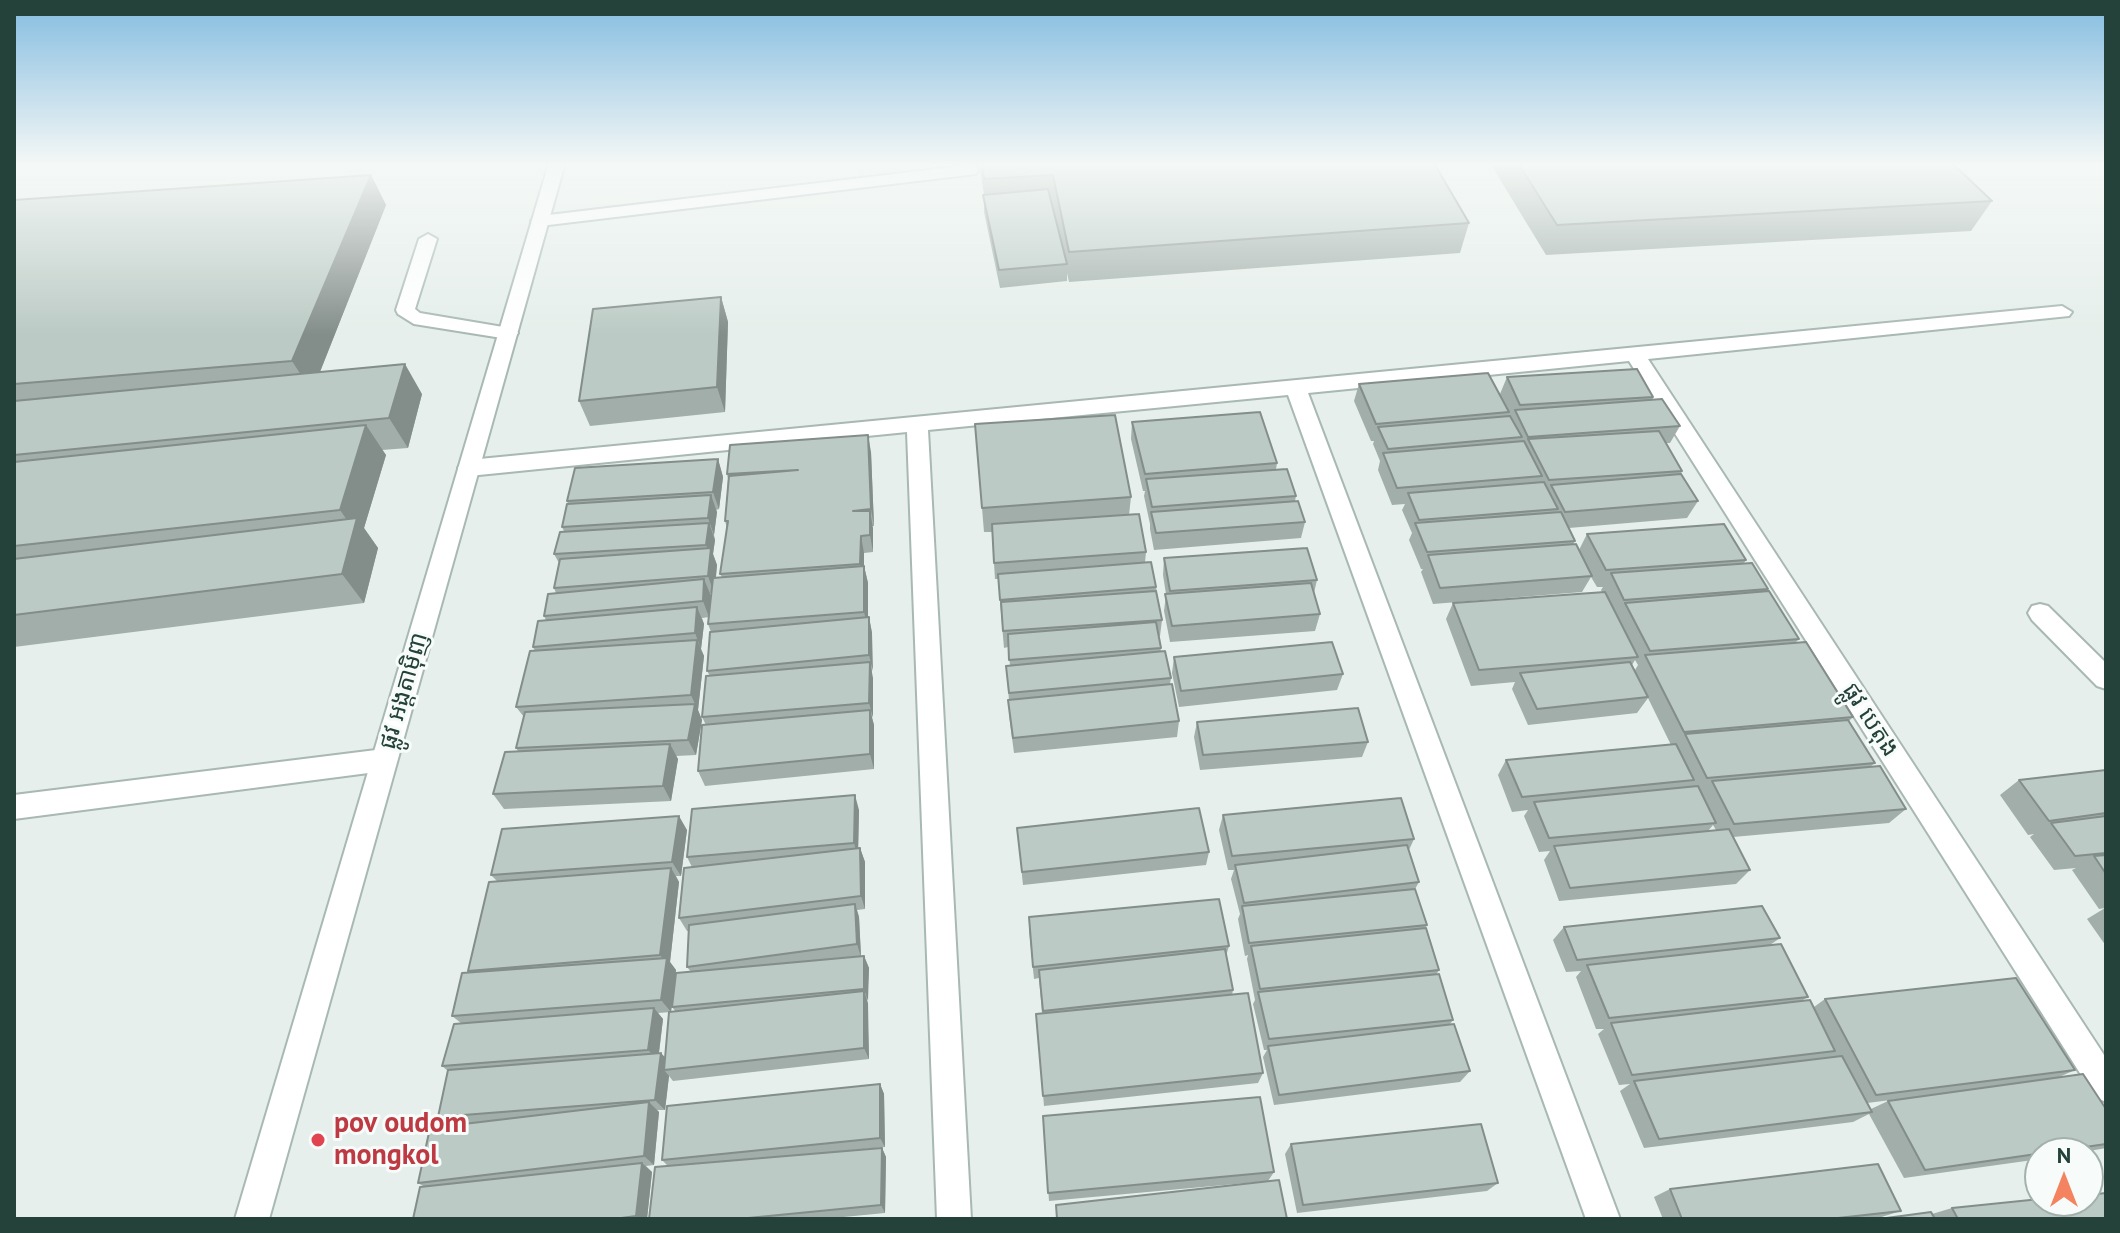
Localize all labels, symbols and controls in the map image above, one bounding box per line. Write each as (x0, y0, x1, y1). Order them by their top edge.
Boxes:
street label: ផ្លូវ អង្តតាម៉ិញ (374, 629, 434, 753)
street label: ផ្លូវ បេតុង (1836, 678, 1904, 762)
place label: pov oudom mongkol (334, 1107, 467, 1173)
marker: pov oudom mongkol (309, 1131, 327, 1149)
north arrow (2024, 1137, 2104, 1217)
text: N (2057, 1141, 2071, 1169)

